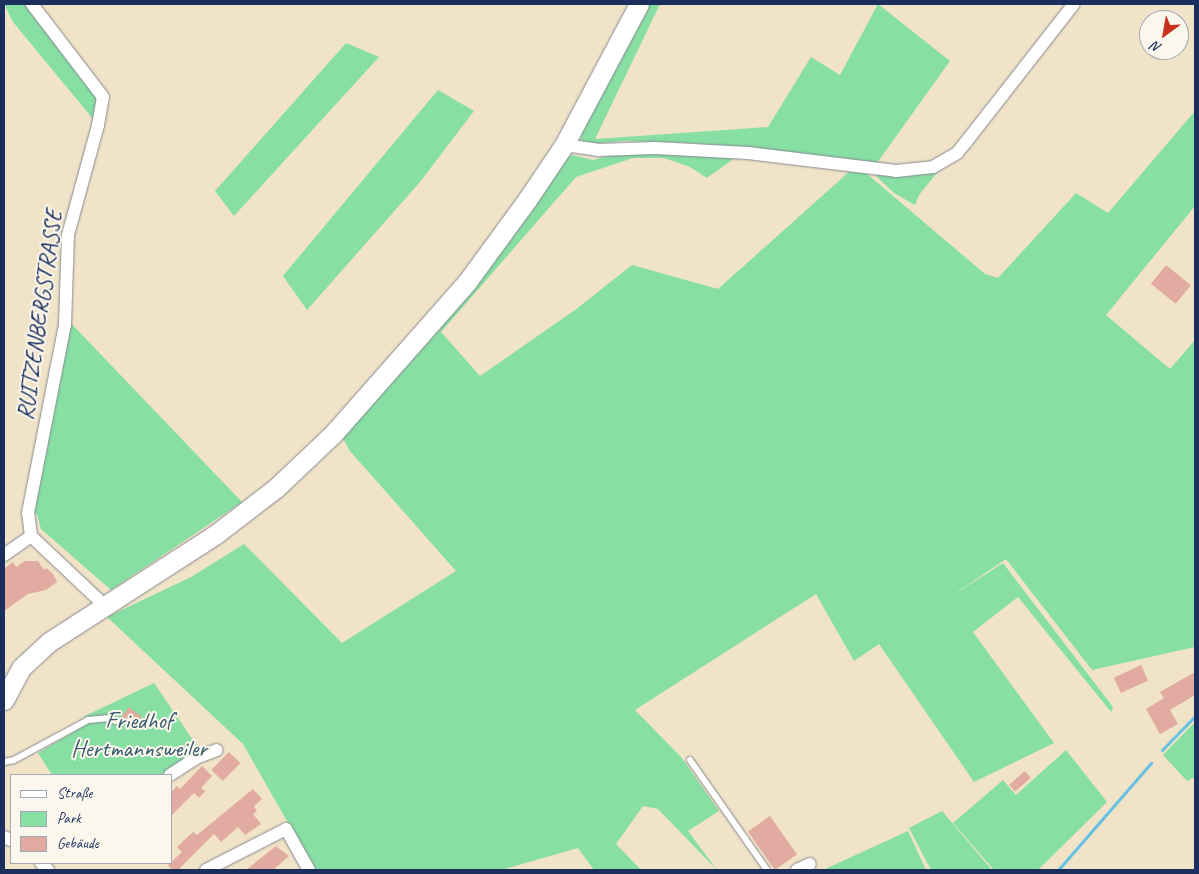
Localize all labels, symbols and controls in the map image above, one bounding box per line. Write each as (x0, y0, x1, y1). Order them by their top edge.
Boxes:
north arrow (1139, 10, 1189, 60)
text: N (1148, 38, 1165, 57)
street label: RUITZENBERGSTRASSE (11, 208, 69, 422)
park label: Friedhof Hertmannsweiler (71, 707, 207, 763)
legend (10, 774, 172, 864)
text: Straße (57, 784, 92, 803)
text: Park (57, 809, 81, 828)
text: Gebäude (57, 834, 99, 853)

